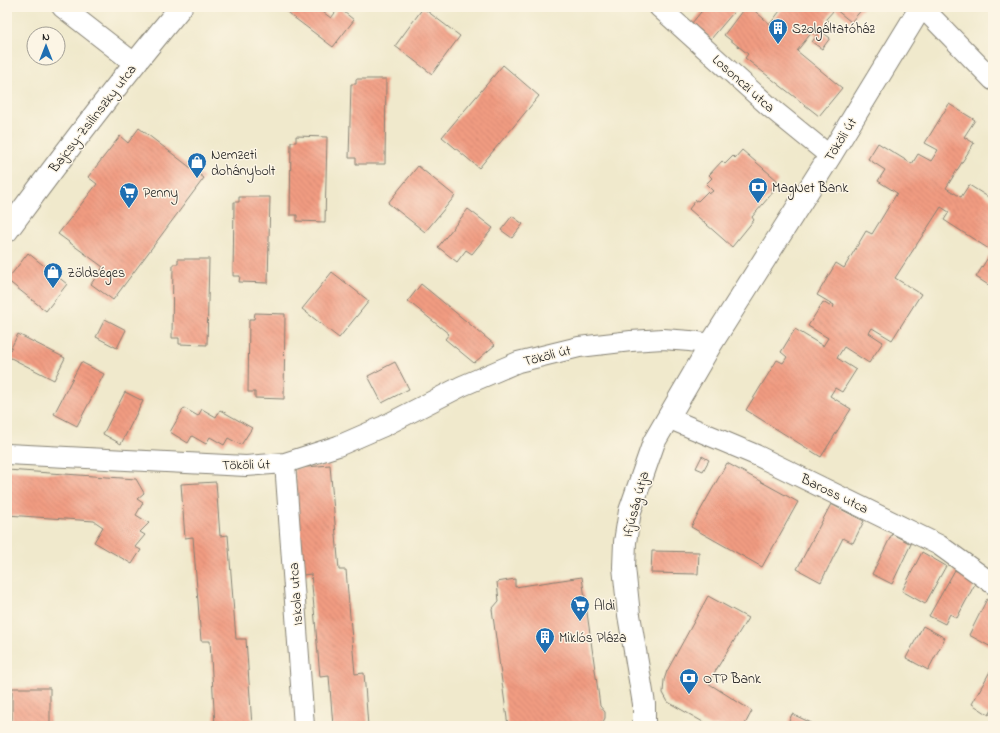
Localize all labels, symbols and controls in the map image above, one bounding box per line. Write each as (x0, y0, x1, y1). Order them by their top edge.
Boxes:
building icon: Szolgáltatóház (767, 17, 789, 45)
place label: Szolgáltatóház (792, 19, 875, 41)
north arrow (26, 26, 66, 66)
text: N (42, 29, 50, 45)
street label: Losonczi utca (707, 50, 779, 118)
street label: Bajcsy-Zsilinszky utca (44, 60, 143, 179)
street label: Tököli út (820, 113, 863, 166)
place label: Nemzeti dohánybolt (211, 145, 276, 183)
shop icon: Nemzeti dohánybolt (186, 151, 208, 179)
bank icon: MagNet Bank (747, 176, 769, 204)
place label: MagNet Bank (772, 178, 849, 200)
supermarket icon: Penny (118, 181, 140, 209)
place label: Penny (143, 183, 178, 205)
shop icon: Zöldséges (42, 261, 64, 289)
place label: Zöldséges (67, 263, 125, 285)
street label: Tököli út (521, 340, 574, 372)
street label: Tököli út (222, 455, 271, 476)
street label: Ifjúság útja (618, 469, 656, 540)
street label: Baross utca (796, 469, 872, 520)
street label: Iskola utca (284, 562, 309, 626)
supermarket icon: Aldi (569, 594, 591, 622)
place label: Aldi (594, 596, 615, 617)
building icon: Miklós Pláza (534, 626, 556, 654)
place label: Miklós Pláza (559, 628, 627, 649)
bank icon: OTP Bank (678, 667, 700, 695)
place label: OTP Bank (703, 669, 762, 690)

